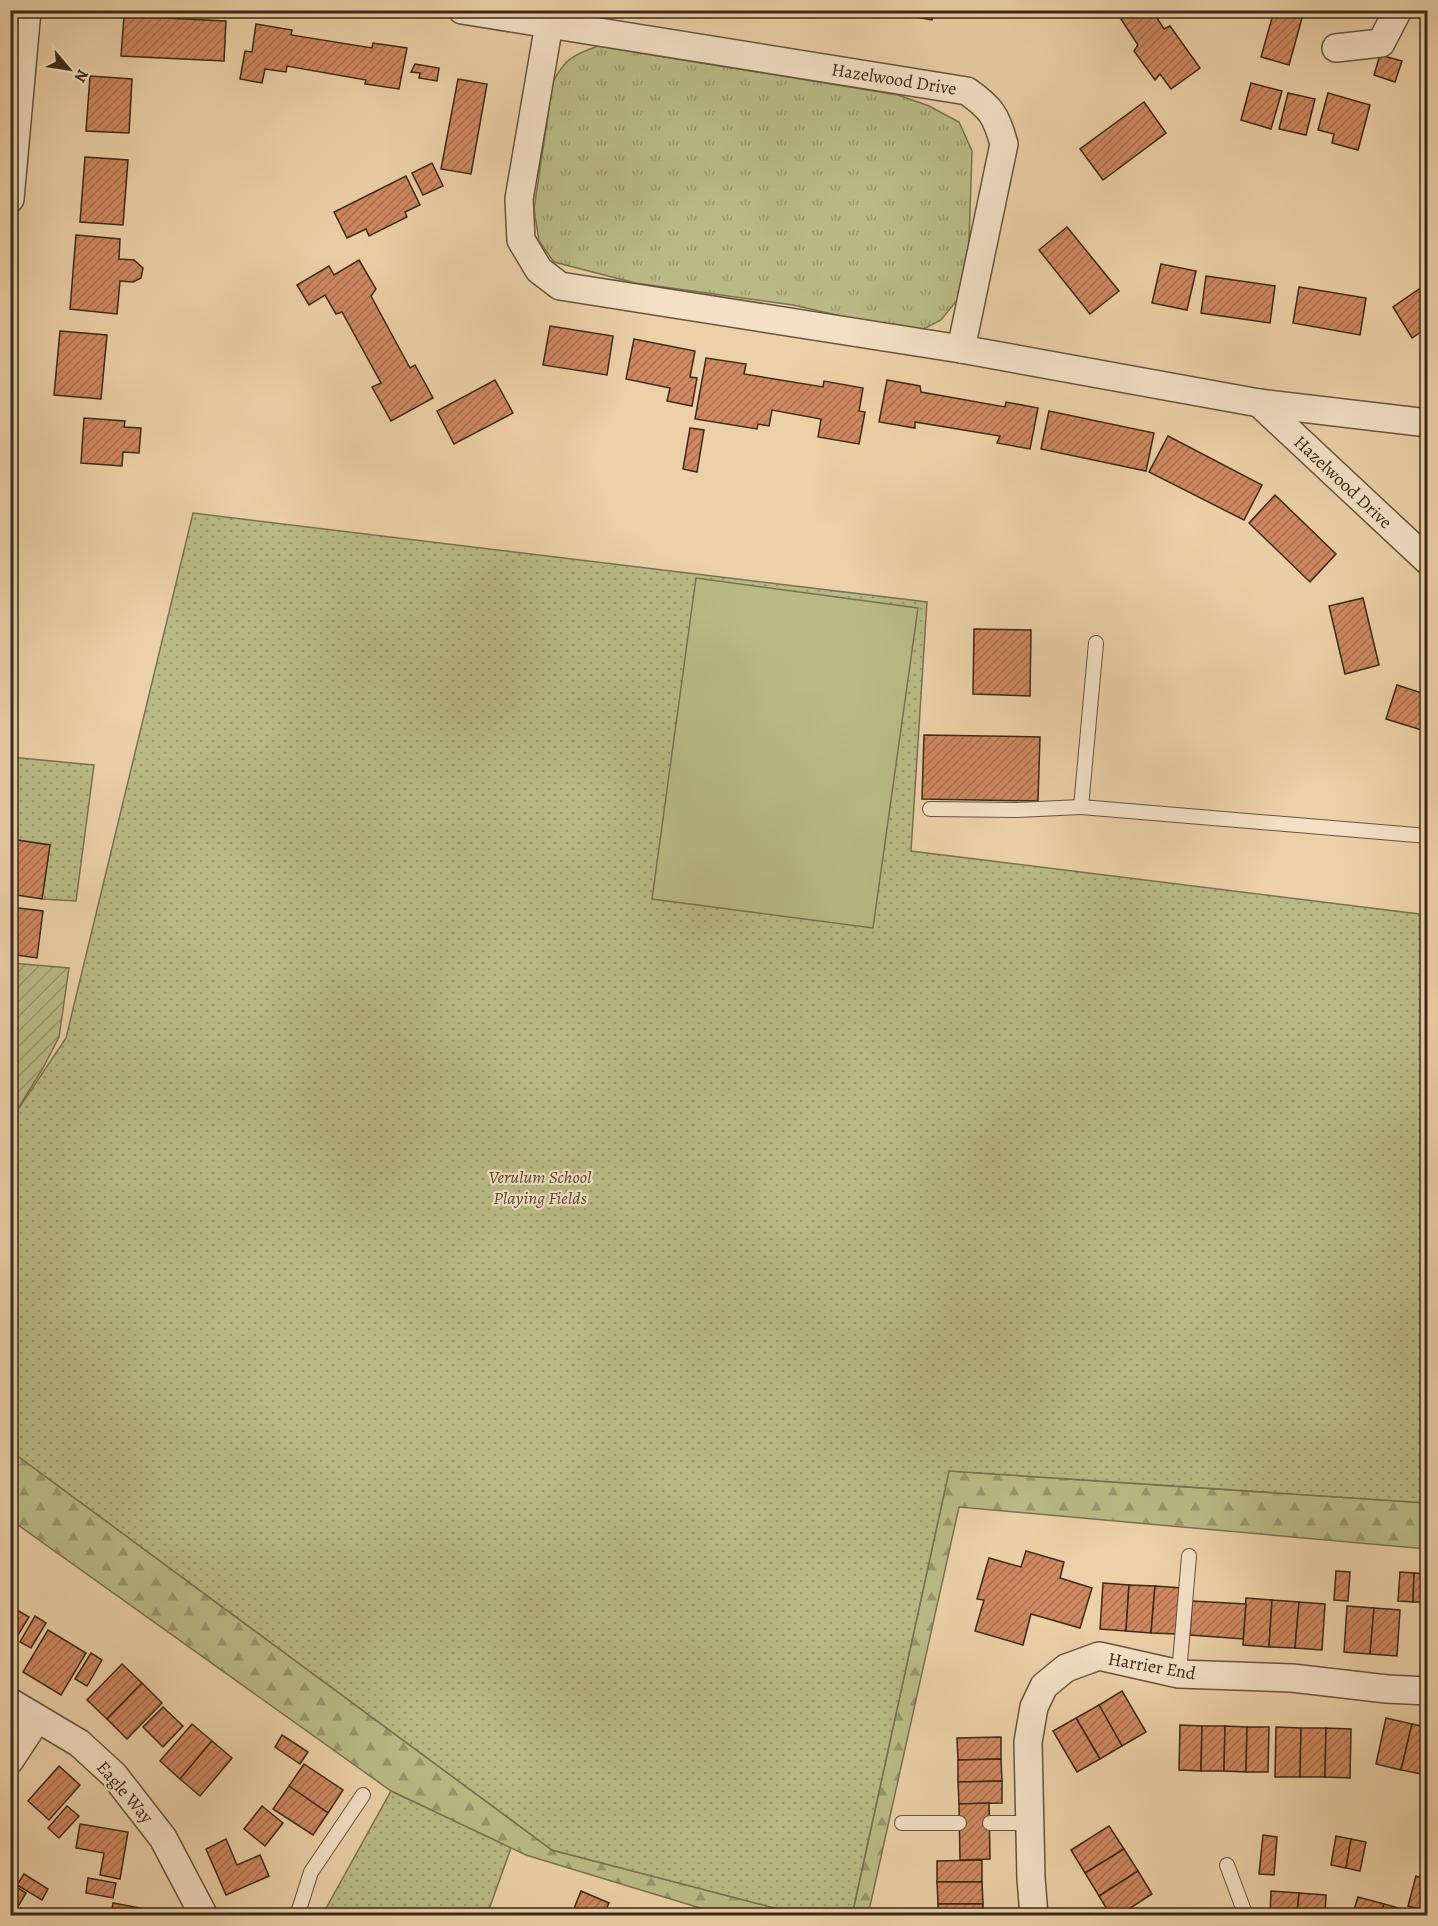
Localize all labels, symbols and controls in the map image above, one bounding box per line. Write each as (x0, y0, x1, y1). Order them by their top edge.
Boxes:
north arrow (39, 39, 99, 99)
street label: Hazelwood Drive (830, 57, 958, 101)
text: N (69, 65, 94, 87)
street label: Hazelwood Drive (1289, 430, 1397, 534)
park label: Verulum School Playing Fields (488, 1165, 592, 1210)
street label: Harrier End (1106, 1646, 1198, 1686)
street label: Eagle Way (91, 1756, 159, 1829)

